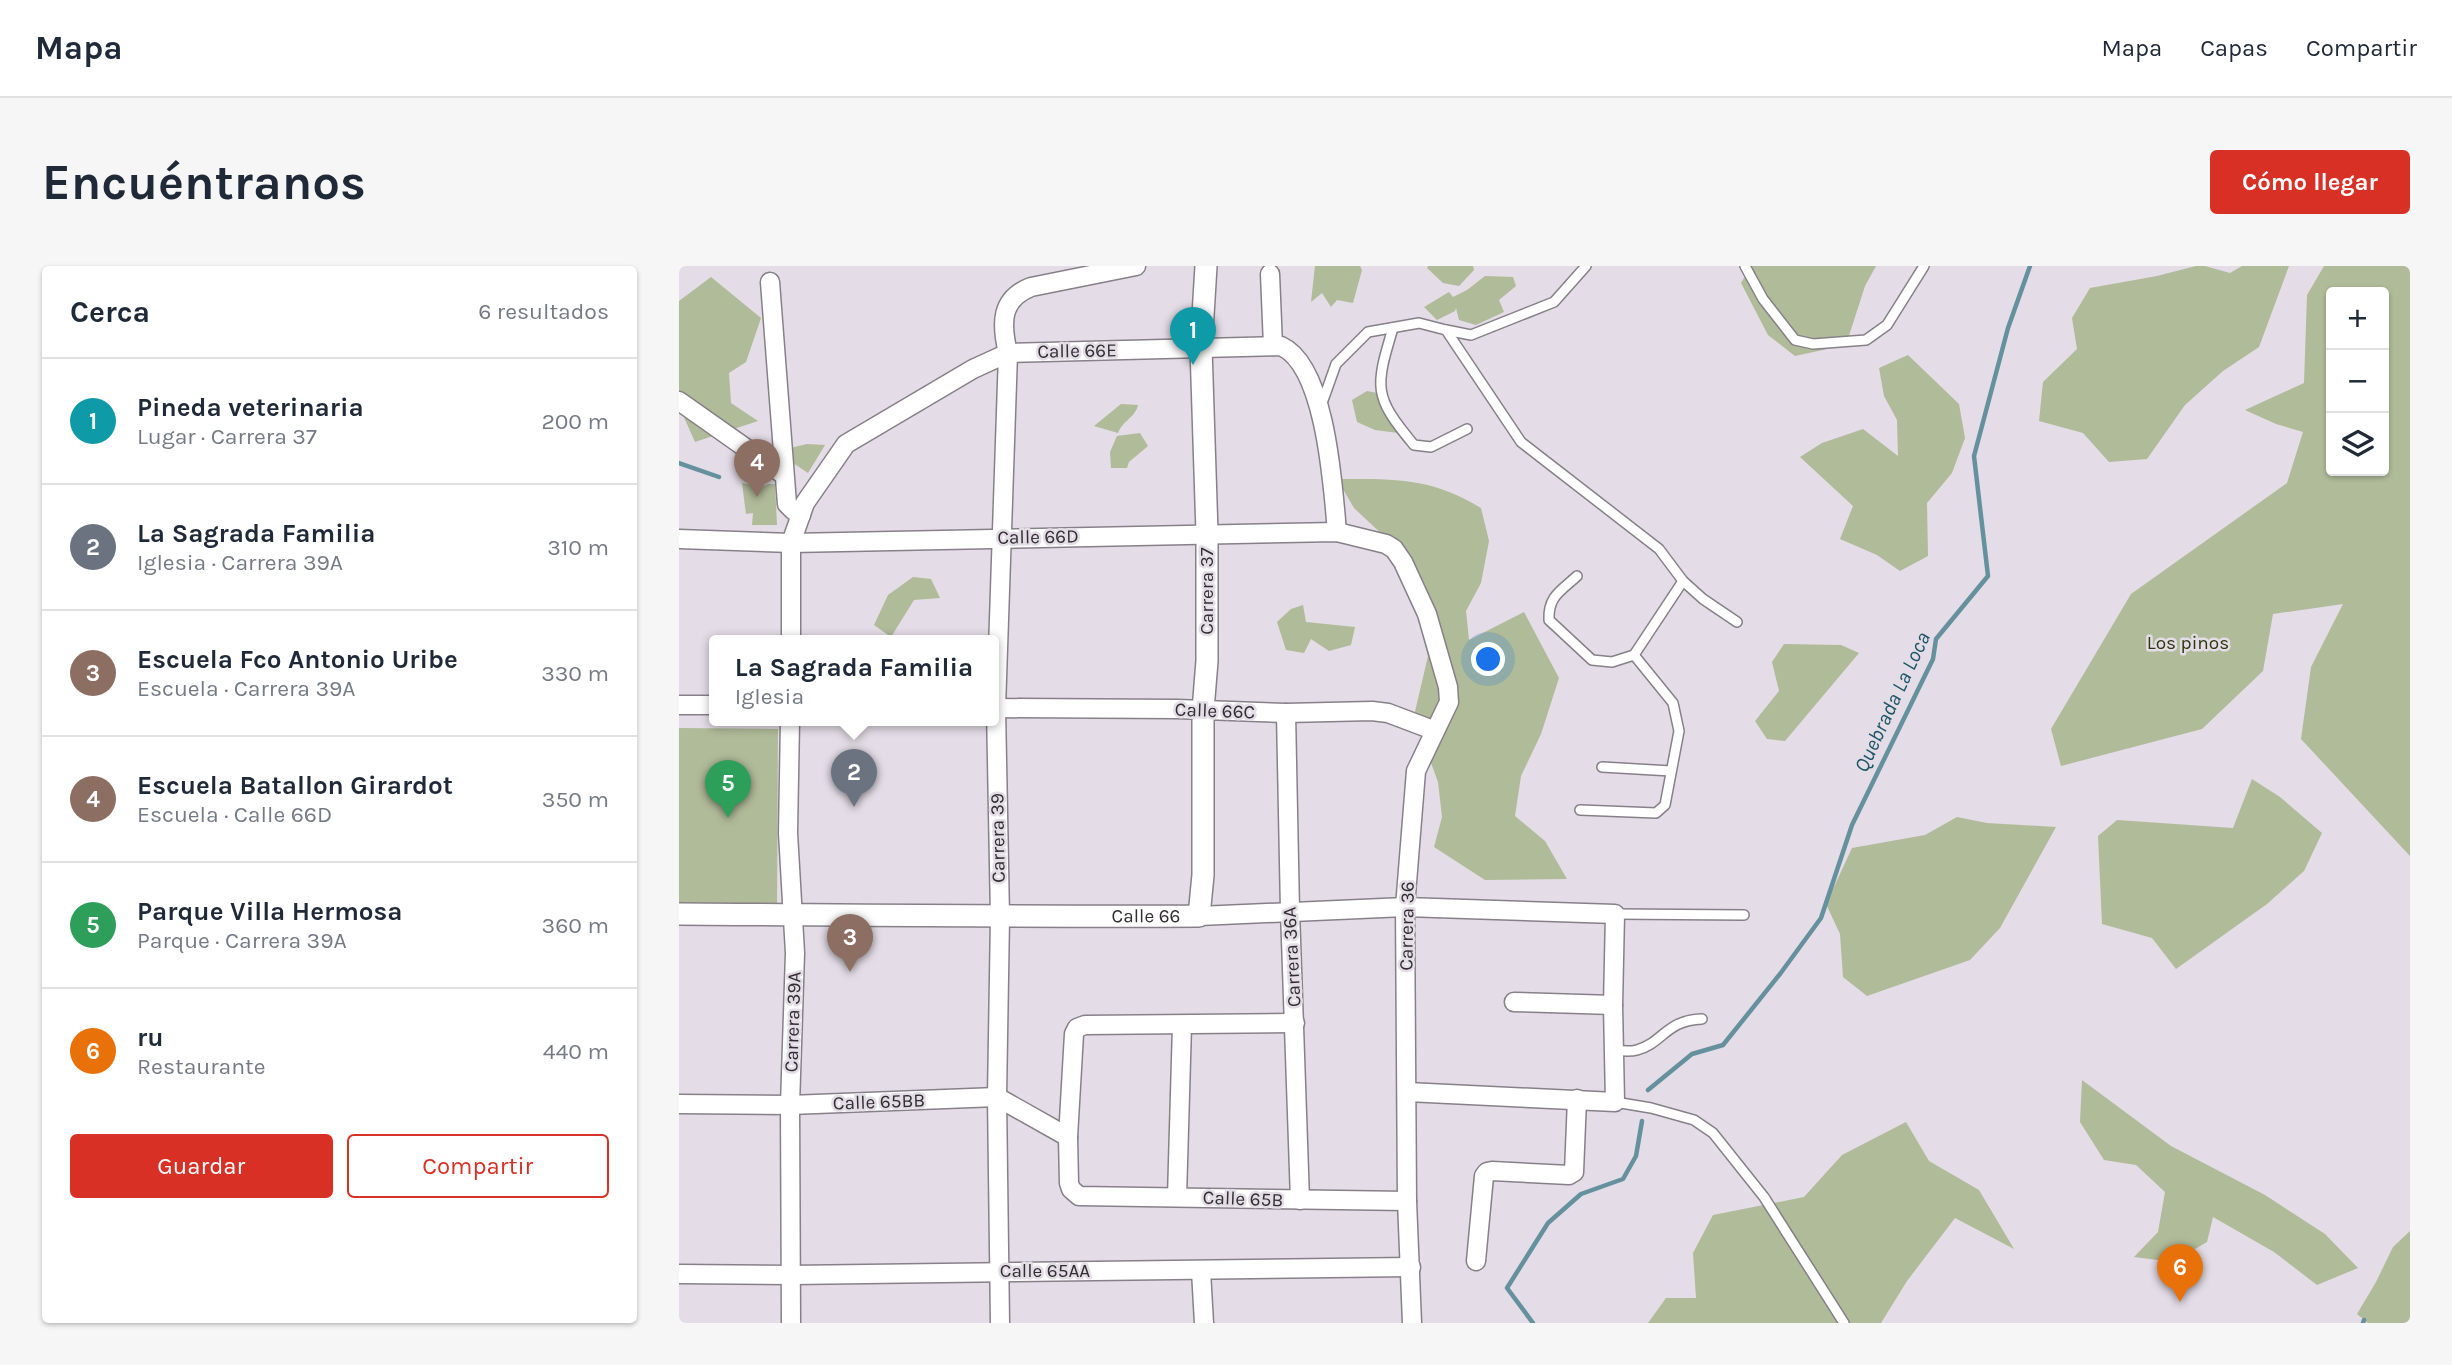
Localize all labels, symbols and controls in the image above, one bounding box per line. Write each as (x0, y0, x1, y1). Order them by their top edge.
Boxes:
text: Mapa (35, 29, 123, 67)
text: Mapa (2101, 34, 2162, 62)
text: Capas (2200, 34, 2268, 62)
text: Compartir (2306, 34, 2417, 62)
button: Cómo llegar (2210, 150, 2410, 214)
text: Encuéntranos (42, 154, 366, 211)
map controls (2326, 287, 2389, 476)
button: + (2326, 287, 2389, 350)
text: Cerca (70, 294, 150, 330)
text: 6 resultados (478, 298, 609, 325)
pin: 1 (1170, 307, 1216, 365)
street label: Calle 66E (1037, 339, 1117, 363)
button: − (2326, 350, 2389, 413)
text: Pineda veterinaria (137, 392, 364, 423)
text: 1 (89, 408, 97, 435)
text: 200 m (541, 408, 609, 435)
button: layers (2326, 413, 2389, 476)
text: Lugar · Carrera 37 (137, 423, 317, 450)
pin: 4 (734, 439, 780, 497)
text: La Sagrada Familia (137, 518, 375, 549)
street label: Calle 66D (997, 525, 1079, 549)
text: 2 (86, 534, 100, 561)
text: 310 m (547, 534, 609, 561)
street label: Carrera 37 (1196, 547, 1218, 635)
text: Iglesia · Carrera 39A (137, 549, 343, 576)
water label: Quebrada La Loca (1849, 628, 1935, 776)
park label: Los pinos (2147, 632, 2229, 654)
popup (709, 635, 999, 726)
your location (1471, 642, 1505, 676)
text: Escuela Fco Antonio Uribe (137, 644, 458, 675)
text: La Sagrada Familia (735, 652, 973, 683)
text: 3 (86, 660, 100, 687)
text: 330 m (541, 660, 609, 687)
text: Escuela · Carrera 39A (137, 675, 356, 702)
text: Iglesia (735, 683, 804, 710)
street label: Calle 66C (1174, 699, 1256, 723)
pin: 2 (831, 749, 877, 807)
pin: 5 (705, 760, 751, 818)
text: Escuela Batallon Girardot (137, 770, 453, 801)
text: 4 (86, 786, 100, 813)
text: 350 m (542, 786, 609, 813)
street label: Carrera 39 (986, 793, 1010, 883)
text: Escuela · Calle 66D (137, 801, 332, 828)
street label: Carrera 36 (1395, 881, 1419, 971)
text: Parque Villa Hermosa (137, 896, 403, 927)
street label: Calle 66 (1112, 905, 1180, 927)
street label: Carrera 36A (1278, 906, 1306, 1008)
text: 5 (86, 912, 100, 939)
text: 360 m (542, 912, 609, 939)
pin: 3 (827, 914, 873, 972)
text: Parque · Carrera 39A (137, 927, 347, 954)
street label: Carrera 39A (780, 971, 806, 1073)
text: ru (137, 1022, 164, 1053)
text: 6 (86, 1038, 100, 1065)
text: 440 m (543, 1038, 609, 1065)
text: Restaurante (137, 1053, 266, 1080)
street label: Calle 65BB (833, 1089, 925, 1115)
button: Guardar (70, 1134, 333, 1198)
button: Compartir (347, 1134, 609, 1198)
street label: Calle 65B (1202, 1187, 1284, 1211)
pin: 6 (2157, 1244, 2203, 1302)
street label: Calle 65AA (1000, 1260, 1090, 1282)

